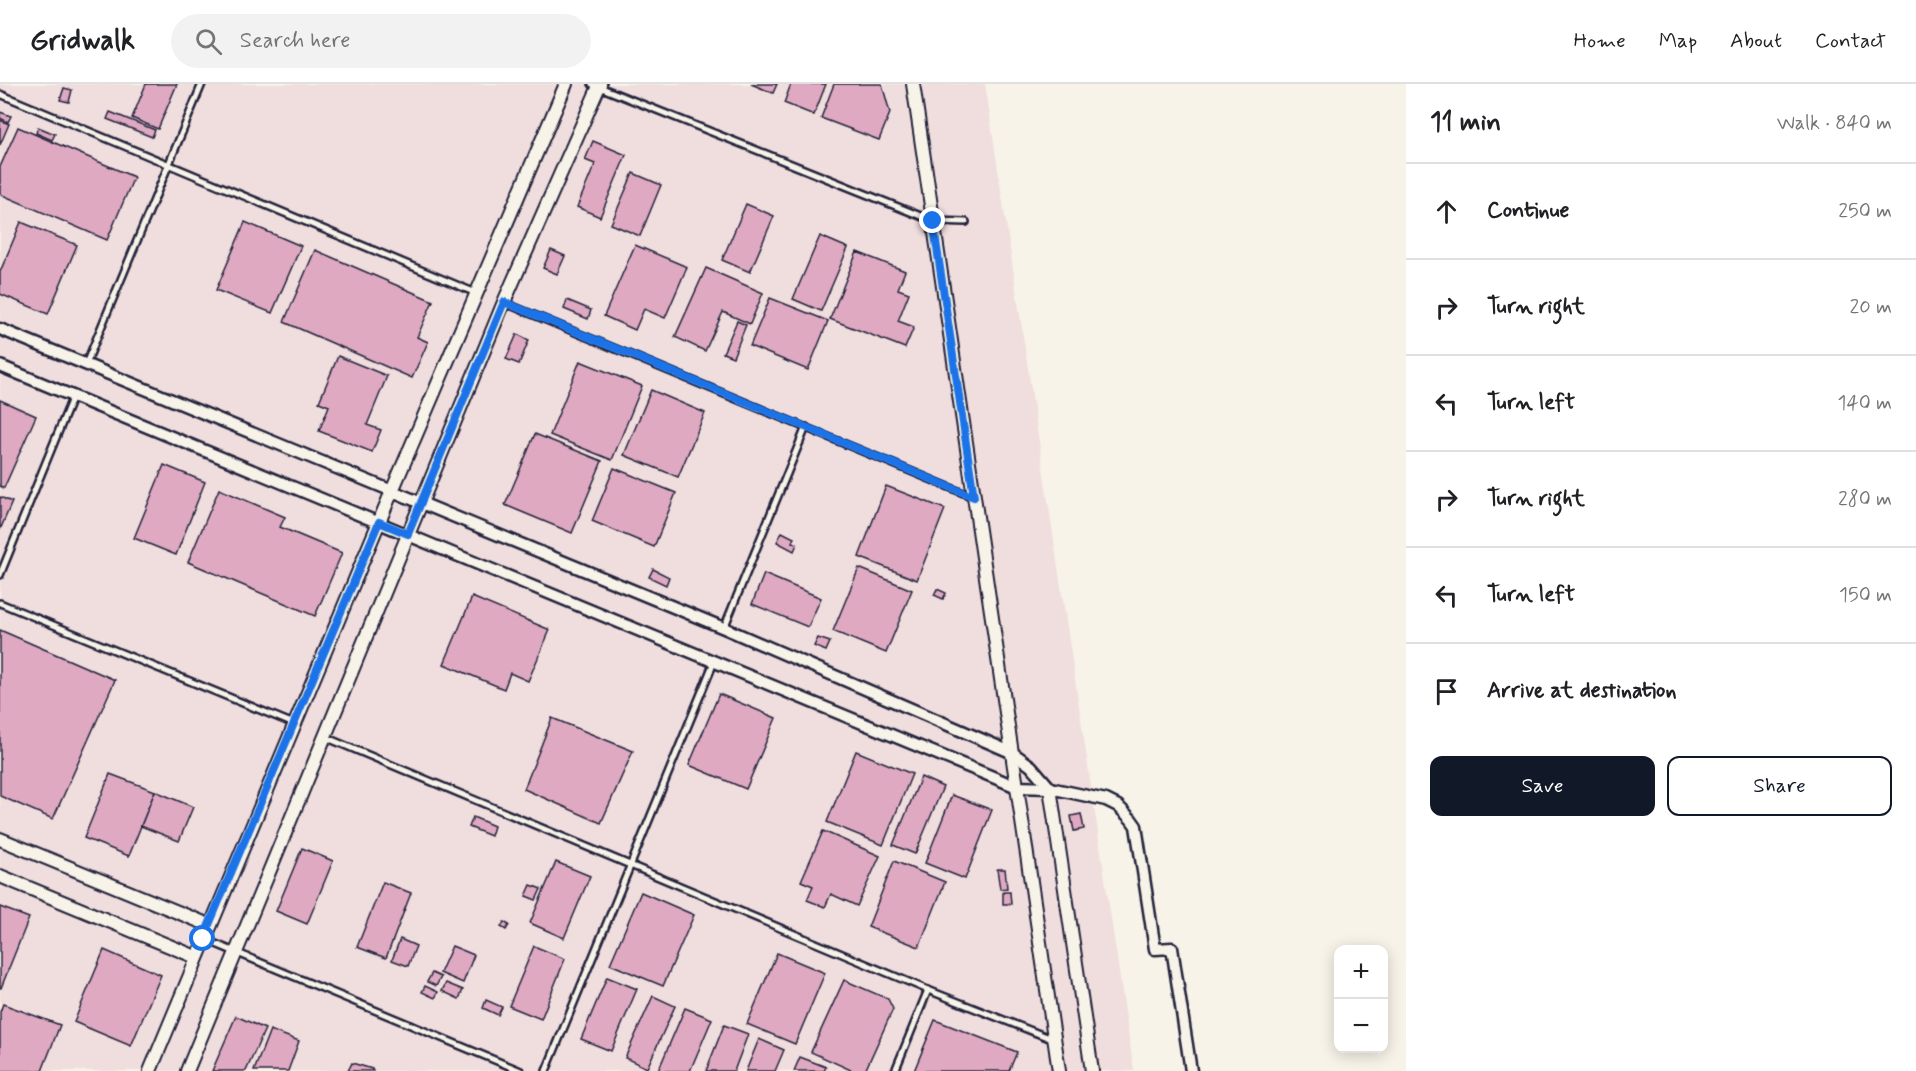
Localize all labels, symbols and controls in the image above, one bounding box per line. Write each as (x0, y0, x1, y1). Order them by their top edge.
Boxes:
search box (171, 14, 591, 68)
text: Gridwalk (30, 23, 135, 60)
icon: search (192, 25, 225, 58)
text: Search here (240, 27, 351, 55)
text: Home (1574, 27, 1626, 55)
text: Map (1659, 27, 1697, 55)
text: About (1730, 27, 1782, 55)
text: Contact (1815, 27, 1886, 55)
text: 11 min (1430, 106, 1501, 140)
text: Walk · 840 m (1777, 110, 1892, 137)
icon: ahead (1430, 195, 1463, 228)
text: Continue (1487, 197, 1569, 225)
text: 250 m (1838, 198, 1892, 225)
route end (919, 207, 945, 233)
icon: right (1430, 291, 1463, 324)
text: Turn right (1487, 293, 1585, 321)
text: 20 m (1849, 294, 1892, 321)
icon: left (1430, 387, 1463, 420)
text: Turn left (1487, 389, 1575, 417)
text: 140 m (1838, 390, 1892, 417)
icon: right (1430, 483, 1463, 516)
text: Turn right (1487, 485, 1585, 513)
text: 280 m (1838, 486, 1892, 513)
icon: left (1430, 579, 1463, 612)
text: Turn left (1487, 581, 1575, 609)
text: 150 m (1839, 582, 1892, 609)
icon: arrive (1430, 675, 1463, 708)
text: Arrive at destination (1487, 677, 1677, 705)
button: Save (1430, 756, 1655, 816)
button: Share (1667, 756, 1892, 816)
route start (189, 925, 215, 951)
map controls (1334, 945, 1388, 1053)
button: + (1334, 945, 1388, 999)
button: − (1334, 999, 1388, 1053)

